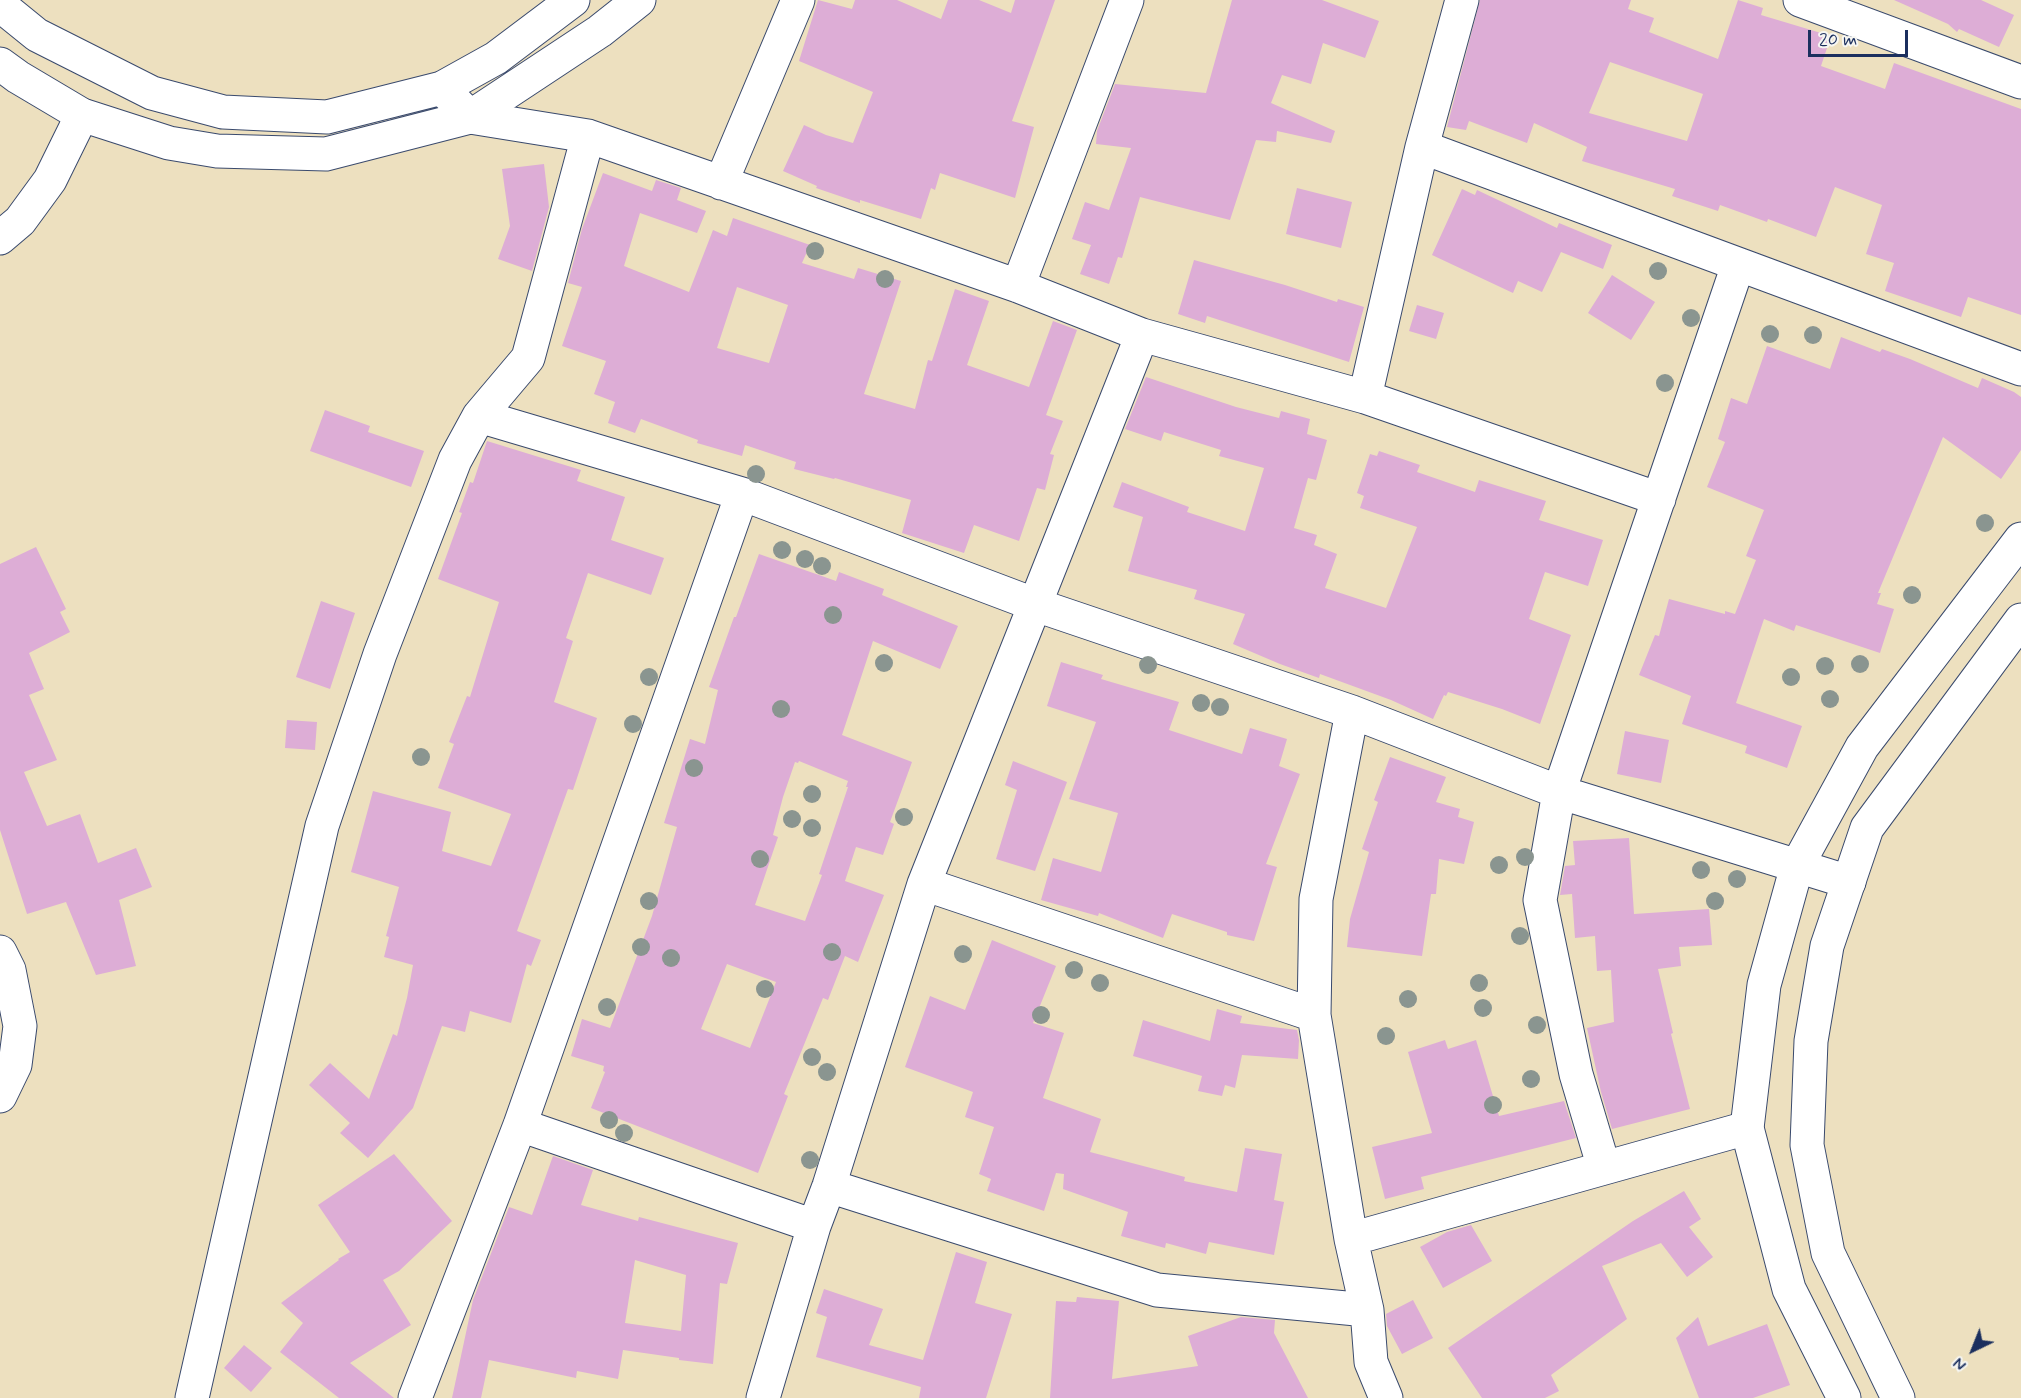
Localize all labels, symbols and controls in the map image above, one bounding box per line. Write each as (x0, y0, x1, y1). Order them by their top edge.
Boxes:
scale bar (1811, 18, 1912, 56)
text: 20 m (1819, 28, 1857, 52)
north arrow (1943, 1320, 2003, 1380)
text: N (1949, 1352, 1971, 1375)

